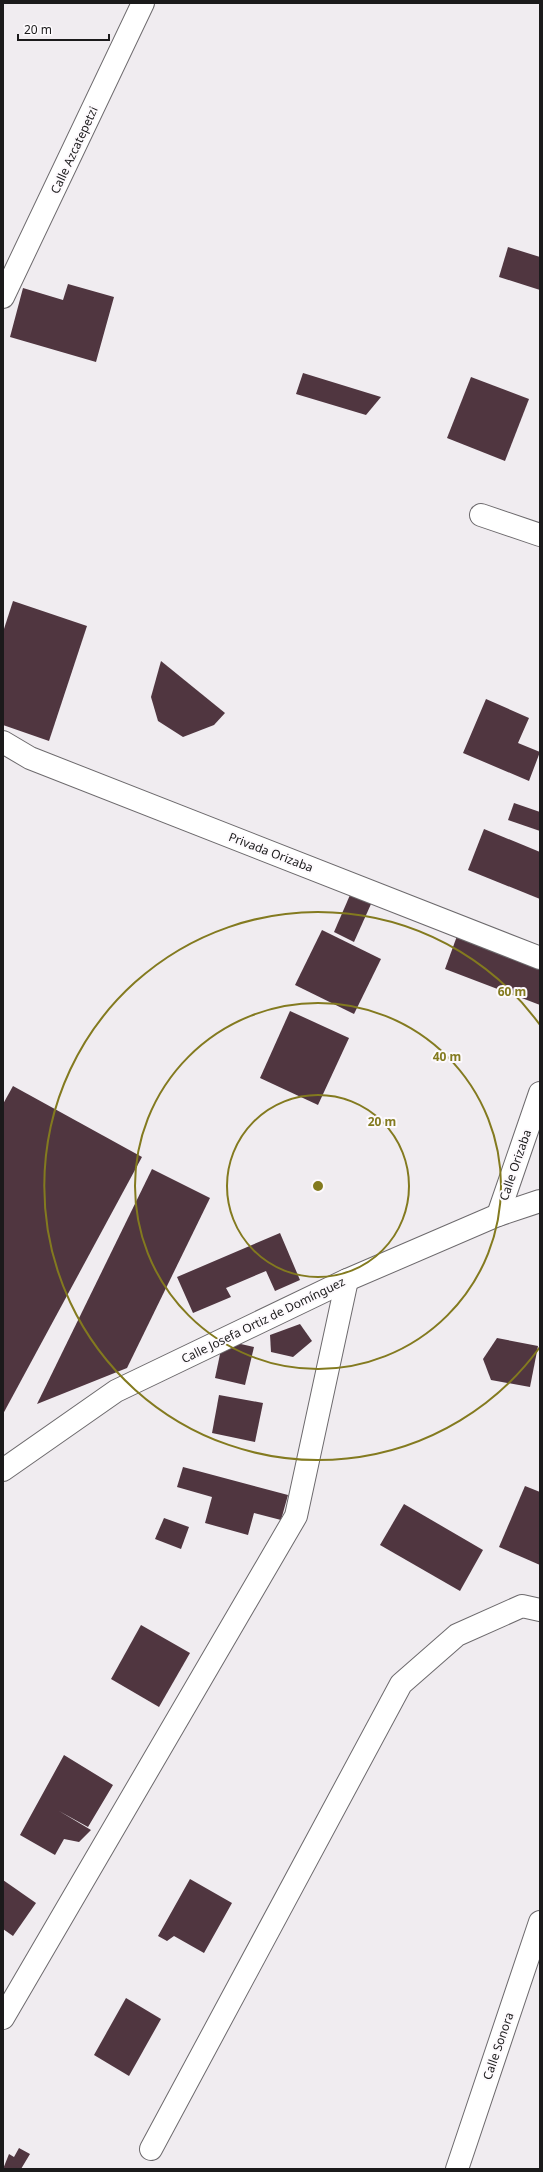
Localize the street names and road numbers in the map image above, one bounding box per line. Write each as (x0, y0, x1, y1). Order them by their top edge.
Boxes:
street label: Calle Azcatepetzi (46, 104, 102, 196)
street label: Privada Orizaba (226, 828, 316, 876)
street label: Calle Orizaba (495, 1127, 535, 1203)
street label: Calle Josefa Ortiz de Domínguez (178, 1273, 348, 1367)
street label: Calle Sonora (479, 2010, 517, 2082)

